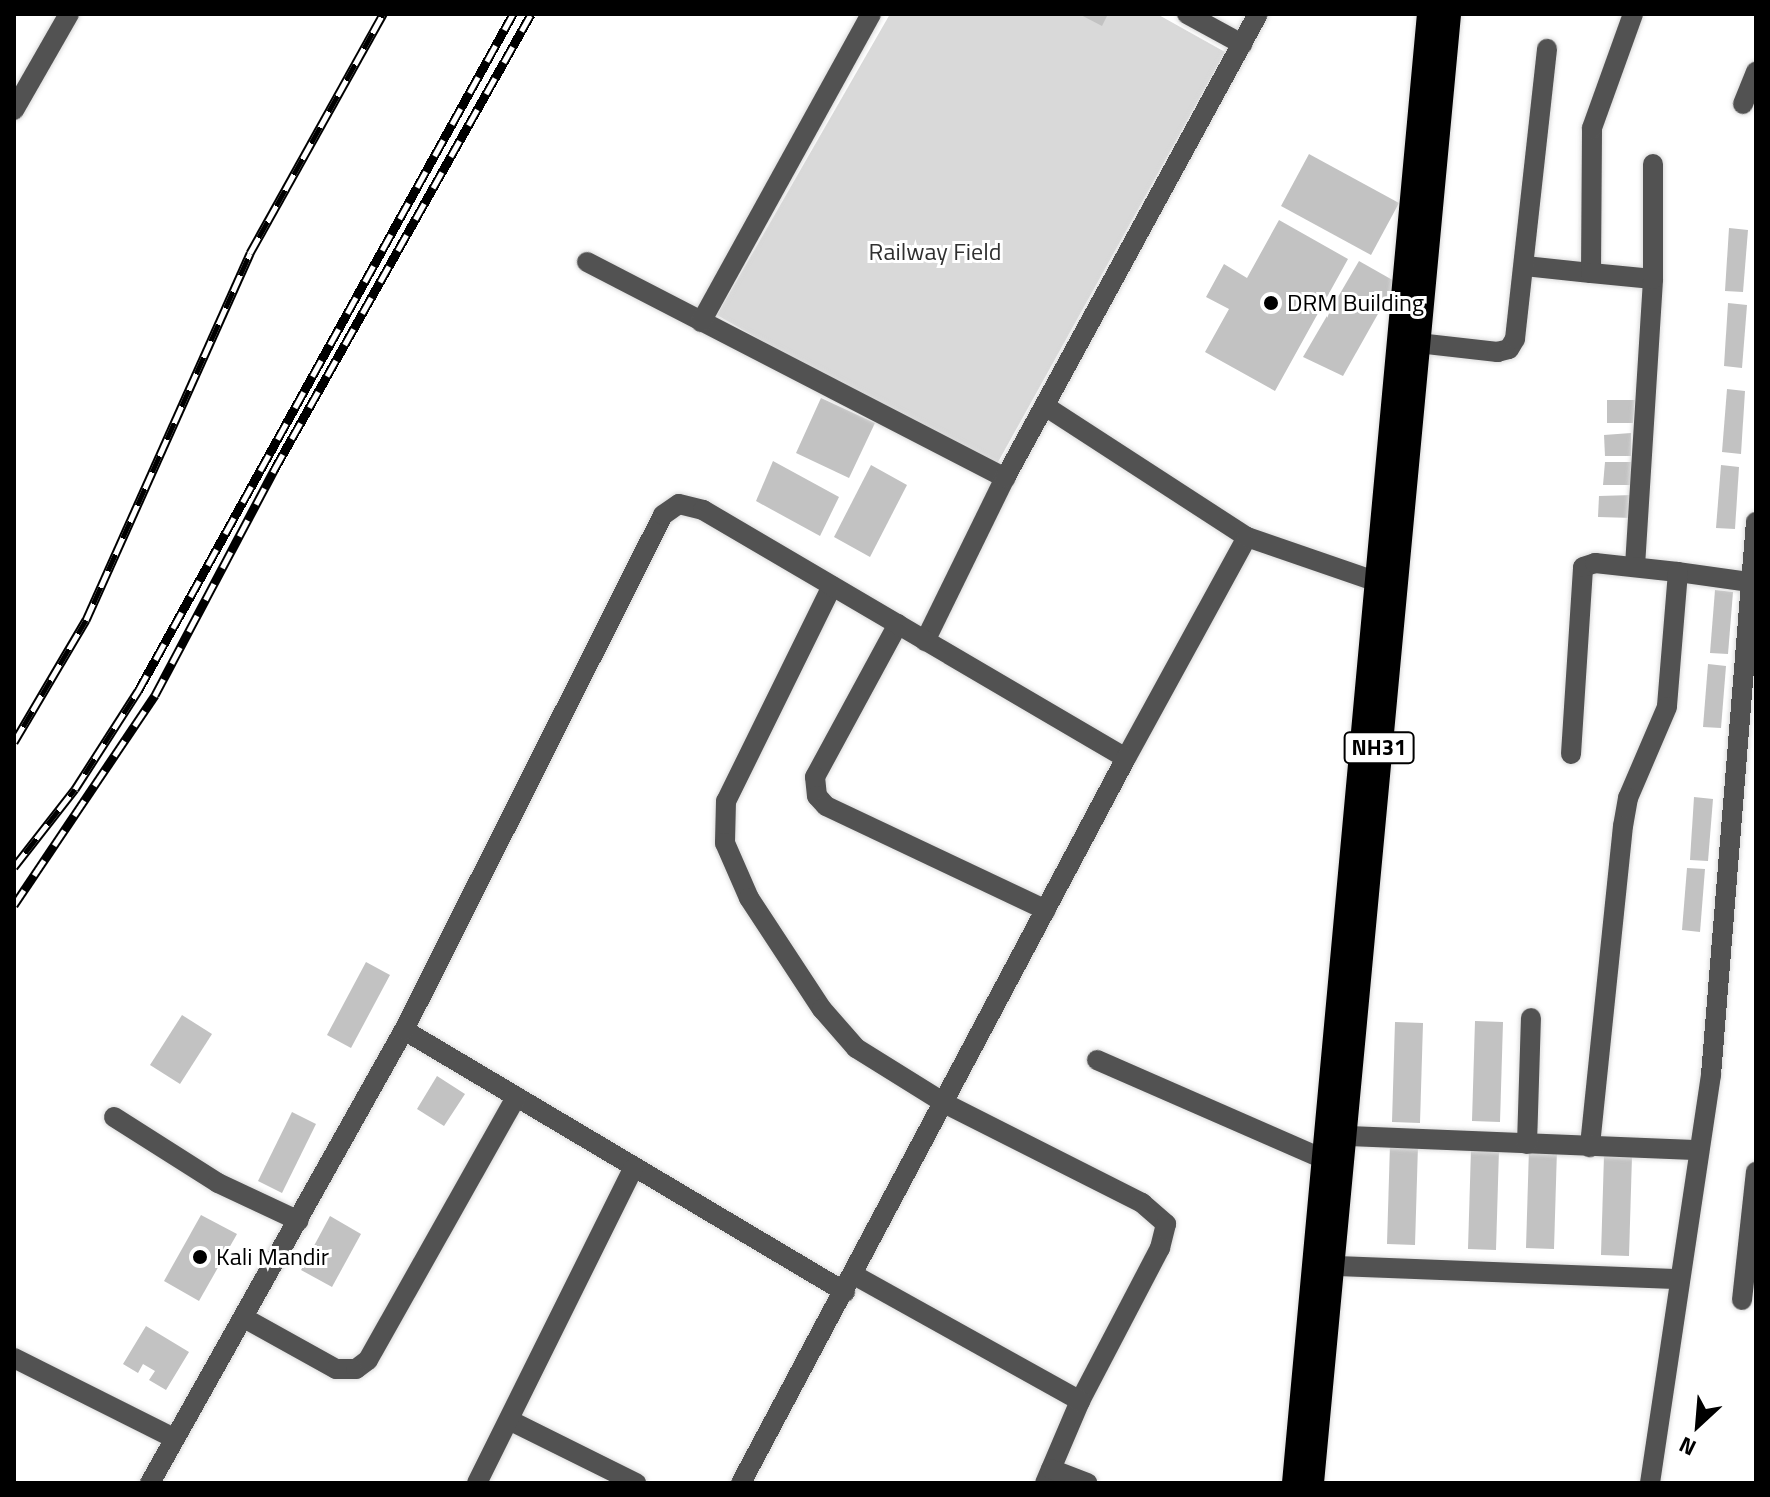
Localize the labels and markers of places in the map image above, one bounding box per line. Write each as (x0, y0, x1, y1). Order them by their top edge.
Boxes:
place label: DRM Building (1287, 289, 1424, 317)
marker: DRM Building (1262, 294, 1280, 312)
place label: Kali Mandir (216, 1243, 329, 1271)
marker: Kali Mandir (191, 1248, 209, 1266)

